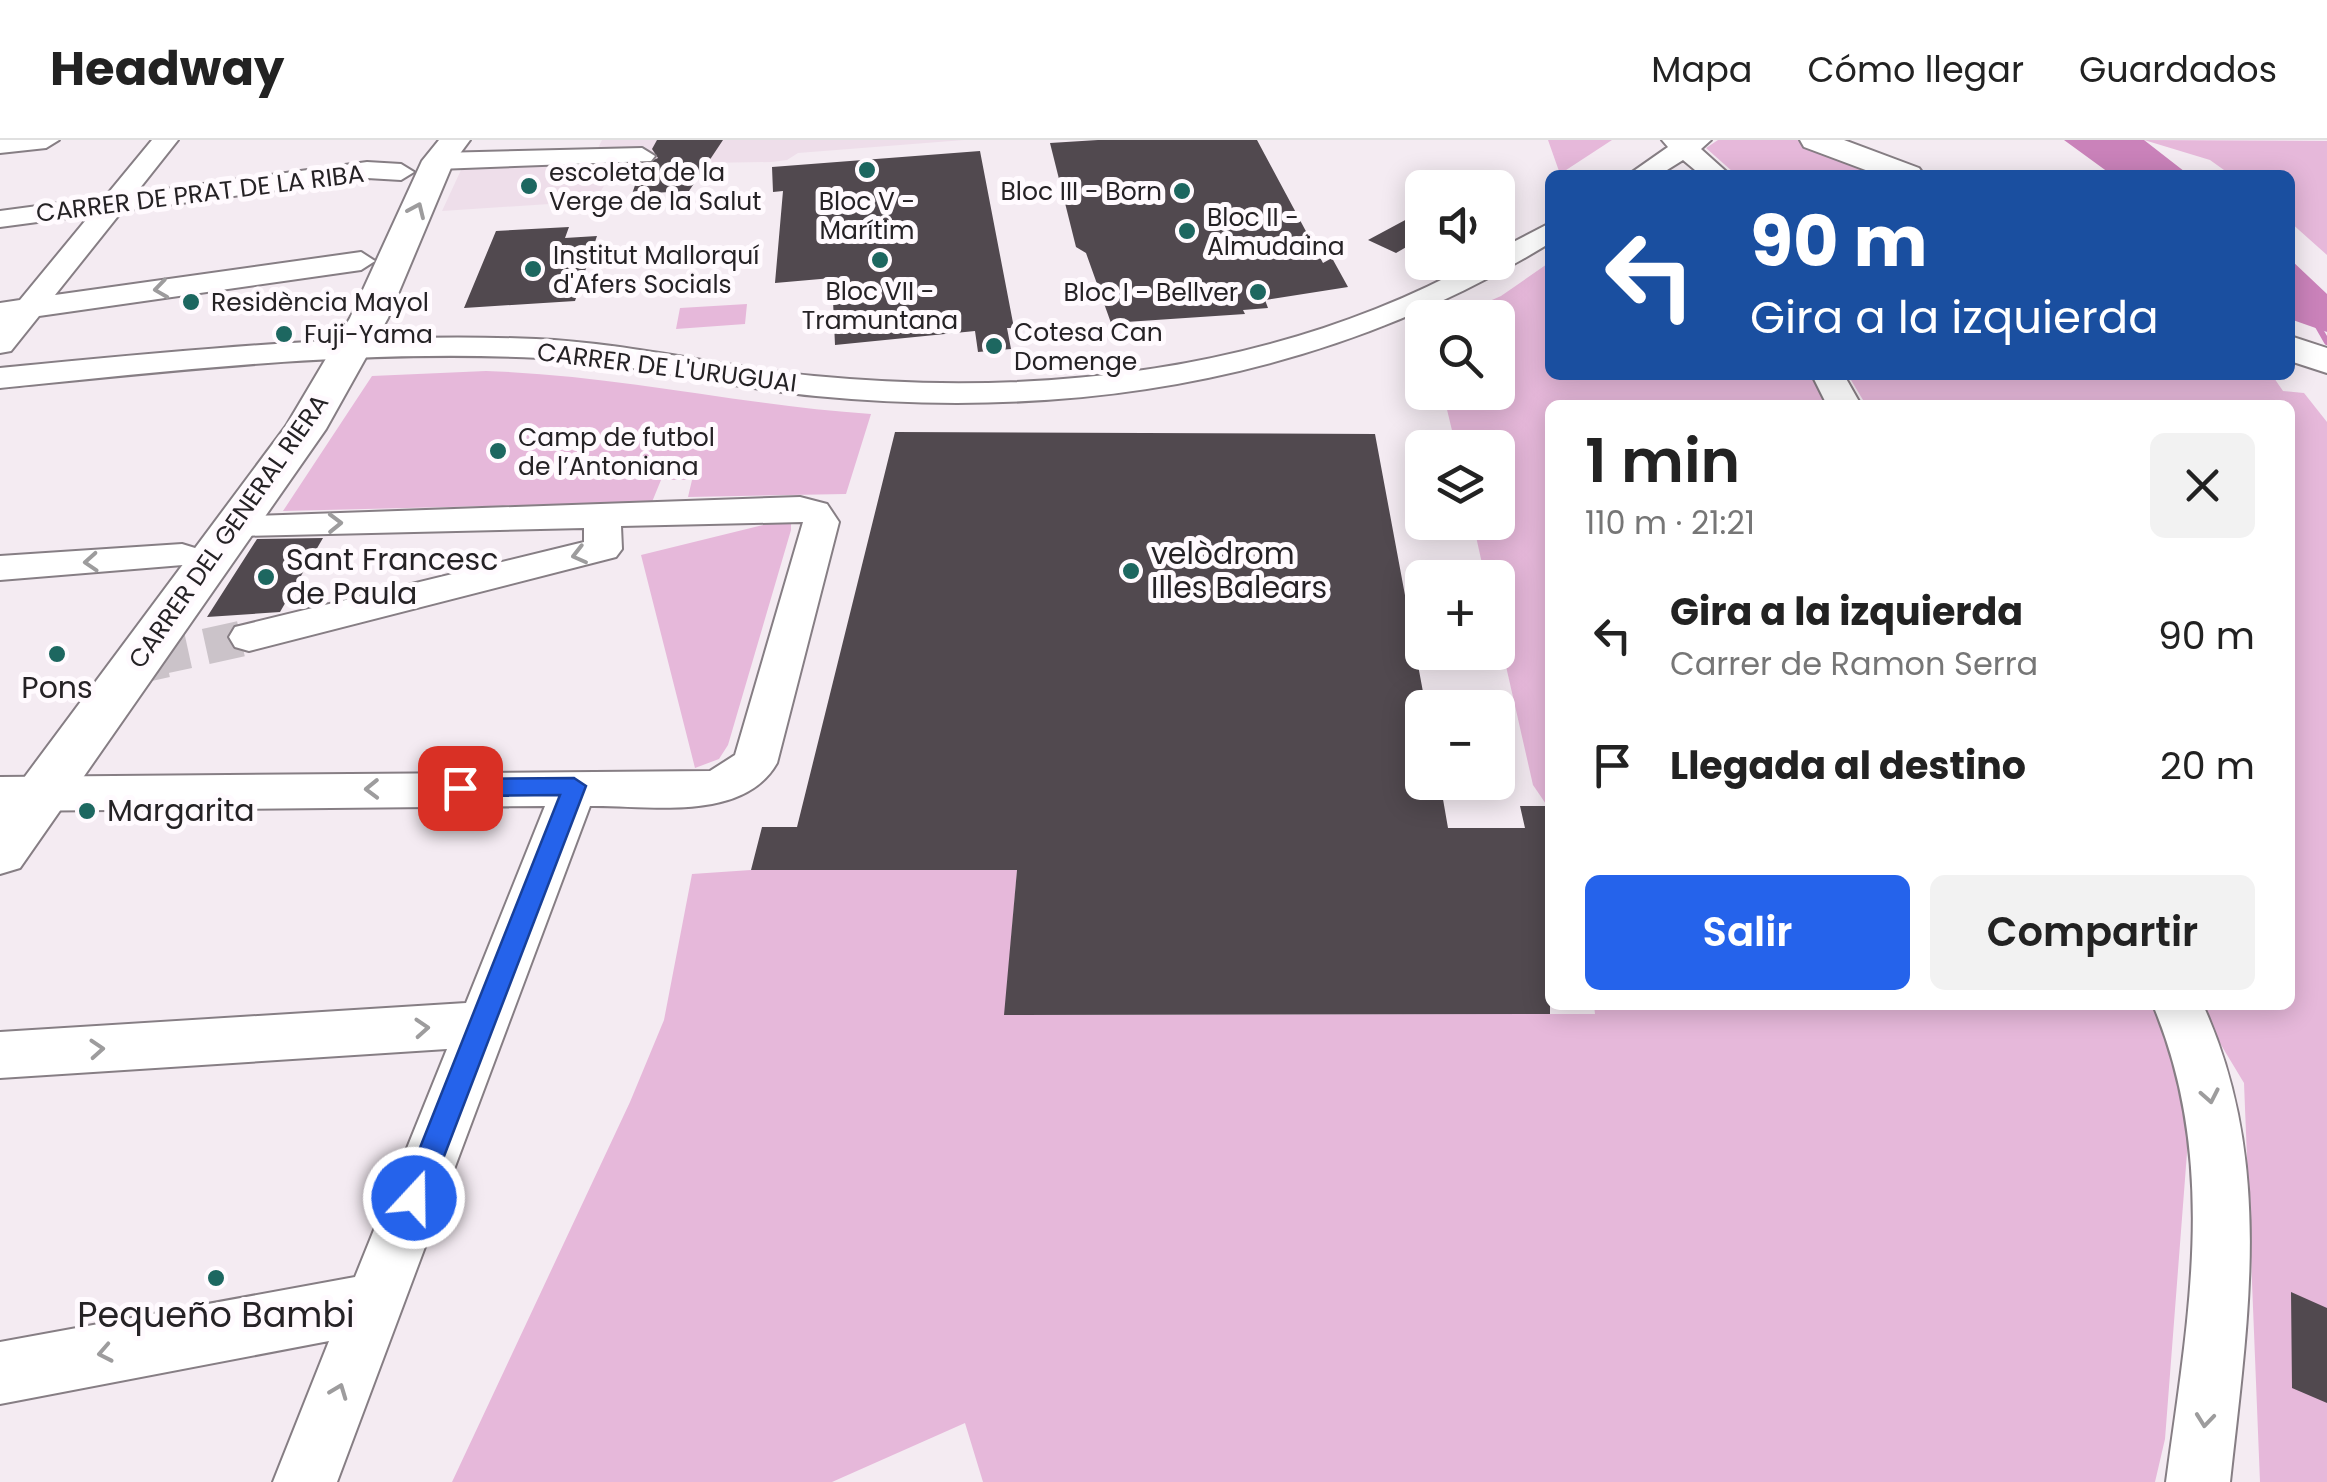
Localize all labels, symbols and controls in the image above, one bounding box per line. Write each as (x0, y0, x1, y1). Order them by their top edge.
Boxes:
text: Headway (50, 35, 284, 102)
text: Mapa (1651, 45, 1752, 94)
text: Cómo llegar (1807, 45, 2024, 94)
text: Guardados (2079, 45, 2277, 94)
place label: escoleta de la Verge de la Salut (549, 155, 761, 219)
street label: CARRER DE PRAT DE LA RIBA (34, 156, 366, 231)
marker: Bloc V - Marítim (856, 159, 878, 181)
map controls (1405, 170, 1515, 800)
button: sound (1405, 170, 1515, 280)
place label: Bloc III - Born (1000, 174, 1162, 209)
marker: escoleta de la Verge de la Salut (518, 175, 540, 197)
marker: Bloc III - Born (1171, 180, 1193, 202)
place label: Bloc V - Marítim (819, 184, 915, 248)
text: 90 m (1750, 192, 1928, 291)
place label: Bloc II - Almudaina (1207, 200, 1345, 264)
one-way arrow (405, 202, 425, 220)
icon: left (1585, 210, 1715, 340)
marker: Bloc II - Almudaina (1176, 220, 1198, 242)
place label: Institut Mallorquí d'Afers Socials (553, 238, 759, 302)
marker: Bloc VII - Tramuntana (869, 249, 891, 271)
marker: Institut Mallorquí d'Afers Socials (522, 258, 544, 280)
place label: Bloc VII - Tramuntana (802, 274, 958, 338)
place label: Bloc I - Bellver (1063, 275, 1238, 310)
one-way arrow (152, 278, 169, 299)
marker: Bloc I - Bellver (1247, 281, 1269, 303)
place label: Residència Mayol (211, 285, 429, 320)
text: Gira a la izquierda (1750, 286, 2159, 349)
marker: Residència Mayol (180, 291, 202, 313)
button: search (1405, 300, 1515, 410)
place label: Cotesa Can Domenge (1014, 315, 1163, 379)
place label: Fuji-Yama (304, 317, 433, 352)
marker: Fuji-Yama (273, 323, 295, 345)
street label: CARRER DE L'URUGUAI (535, 334, 799, 401)
marker: Cotesa Can Domenge (983, 335, 1005, 357)
street label: CARRER DEL GENERAL RIERA (120, 387, 337, 676)
text: 1 min (1585, 419, 1740, 503)
place label: Camp de futbol de l’Antoniana (518, 420, 715, 484)
button: layers (1405, 430, 1515, 540)
button: close (2150, 433, 2255, 538)
marker: Camp de futbol de l’Antoniana (487, 440, 509, 462)
text: 110 m · 21:21 (1585, 500, 1755, 545)
one-way arrow (328, 512, 344, 533)
place label: velòdrom Illes Balears (1151, 532, 1327, 609)
place label: Sant Francesc de Paula (286, 538, 499, 615)
one-way arrow (571, 544, 588, 565)
one-way arrow (83, 551, 99, 572)
marker: velòdrom Illes Balears (1120, 560, 1142, 582)
button: + (1405, 560, 1515, 670)
marker: Sant Francesc de Paula (255, 566, 277, 588)
text: Gira a la izquierda (1670, 585, 2023, 638)
icon: left (1585, 608, 1640, 663)
text: 90 m (2158, 609, 2255, 662)
text: Carrer de Ramon Serra (1670, 641, 2038, 686)
marker: Pons (46, 643, 68, 665)
place label: Pons (21, 666, 93, 709)
button: − (1405, 690, 1515, 800)
icon: arrive (1585, 738, 1640, 793)
text: Llegada al destino (1670, 739, 2026, 792)
text: 20 m (2160, 739, 2255, 792)
pin (418, 746, 503, 831)
icon: arrive (433, 761, 488, 816)
one-way arrow (364, 778, 380, 800)
place label: Margarita (107, 789, 255, 832)
marker: Margarita (76, 800, 98, 822)
button: Salir (1585, 875, 1910, 990)
button: Compartir (1930, 875, 2255, 990)
one-way arrow (414, 1018, 430, 1039)
one-way arrow (90, 1039, 106, 1060)
one-way arrow (2199, 1087, 2220, 1104)
position arrow (362, 1146, 466, 1250)
marker: Pequeño Bambi (205, 1267, 227, 1289)
place label: Pequeño Bambi (77, 1290, 355, 1339)
one-way arrow (97, 1342, 113, 1363)
one-way arrow (328, 1383, 348, 1401)
one-way arrow (2195, 1412, 2216, 1428)

